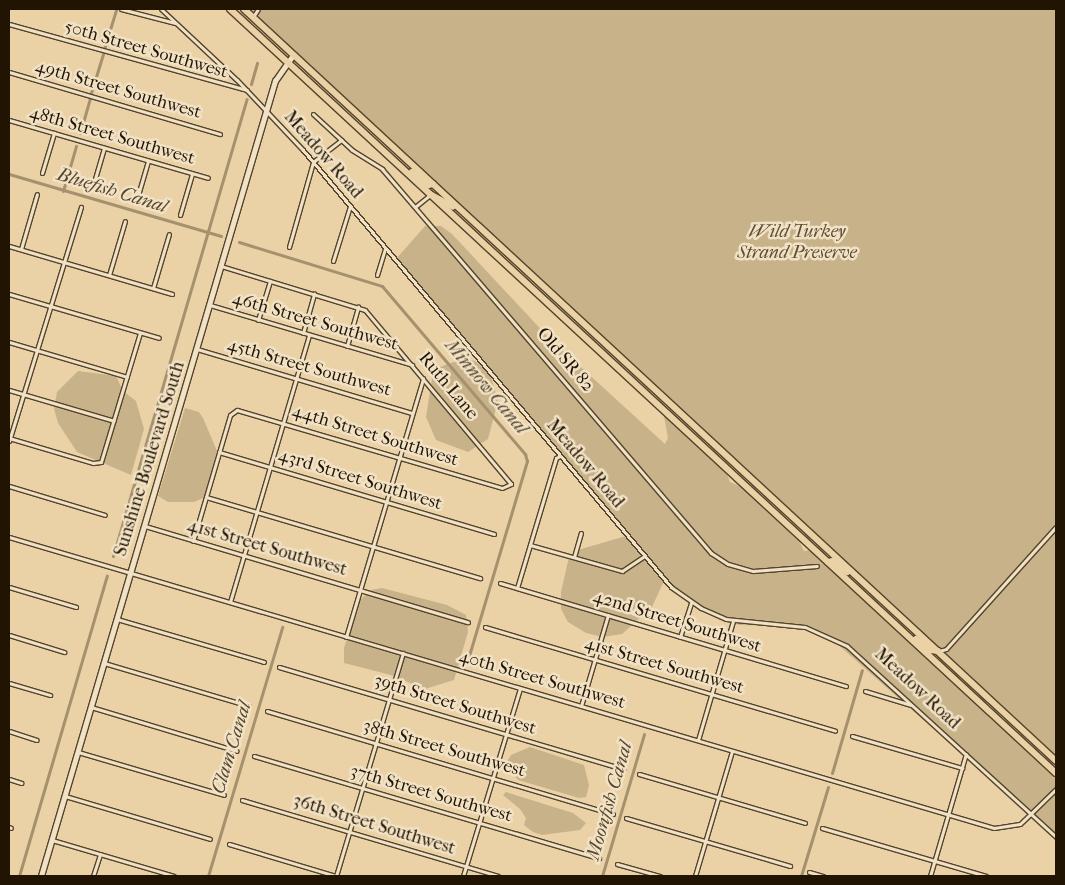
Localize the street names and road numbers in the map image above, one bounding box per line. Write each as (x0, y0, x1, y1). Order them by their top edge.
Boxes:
street label: 50th Street Southwest (62, 16, 230, 84)
street label: 49th Street Southwest (33, 56, 203, 124)
street label: 48th Street Southwest (27, 102, 197, 170)
street label: Meadow Road (279, 107, 367, 203)
street label: 46th Street Southwest (230, 288, 400, 356)
street label: Old SR 82 (532, 323, 598, 397)
street label: 45th Street Southwest (225, 334, 393, 402)
street label: Ruth Lane (413, 348, 483, 424)
street label: Sunshine Boulevard South (110, 359, 190, 559)
street label: 44th Street Southwest (289, 400, 461, 472)
street label: Meadow Road (542, 415, 628, 513)
street label: 43rd Street Southwest (276, 445, 444, 515)
street label: 41st Street Southwest (185, 515, 349, 581)
street label: 42nd Street Southwest (590, 586, 764, 658)
street label: 41st Street Southwest (582, 633, 746, 699)
street label: Meadow Road (870, 644, 964, 734)
street label: 40th Street Southwest (456, 646, 628, 714)
street label: 39th Street Southwest (371, 670, 539, 740)
street label: 38th Street Southwest (360, 715, 528, 783)
street label: 37th Street Southwest (348, 761, 514, 827)
street label: 36th Street Southwest (290, 790, 458, 860)

